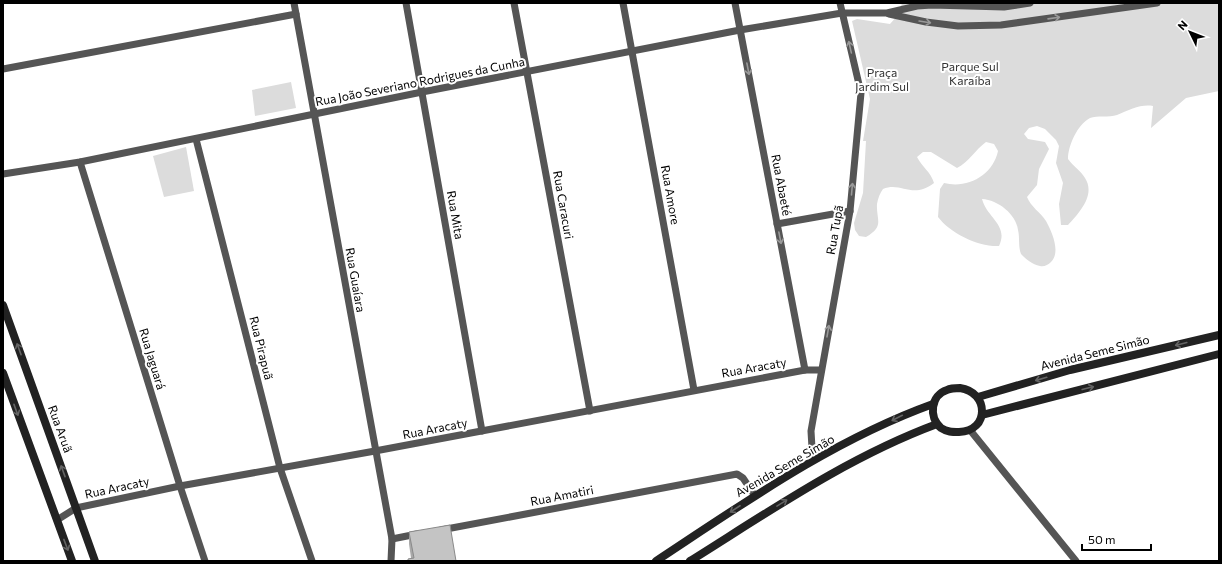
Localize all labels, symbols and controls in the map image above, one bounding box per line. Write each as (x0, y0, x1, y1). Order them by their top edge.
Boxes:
north arrow (1170, 12, 1210, 52)
one-way arrow (1047, 14, 1060, 22)
text: N (1175, 17, 1190, 32)
one-way arrow (918, 18, 931, 26)
one-way arrow (846, 41, 853, 54)
street label: Rua João Severiano Rodrigues da Cunha (314, 54, 526, 109)
park label: Parque Sul Karaíba (941, 59, 999, 87)
one-way arrow (744, 62, 752, 75)
park label: Praça Jardim Sul (855, 65, 909, 94)
street label: Rua Abaeté (769, 153, 795, 217)
street label: Rua Amore (659, 164, 683, 226)
street label: Rua Caracuri (551, 170, 577, 240)
one-way arrow (848, 183, 856, 196)
street label: Rua Mita (445, 189, 467, 240)
street label: Rua Tupã (823, 204, 845, 256)
one-way arrow (776, 231, 784, 244)
street label: Rua Guaíara (343, 246, 369, 313)
street label: Rua Pirapuã (247, 315, 277, 381)
one-way arrow (824, 325, 832, 338)
street label: Rua Jaguará (136, 326, 169, 391)
street label: Avenida Seme Simão (1039, 332, 1151, 372)
one-way arrow (1175, 340, 1188, 348)
one-way arrow (14, 343, 22, 355)
street label: Rua Aracaty (720, 354, 787, 380)
one-way arrow (1035, 375, 1048, 383)
one-way arrow (1081, 384, 1094, 391)
one-way arrow (13, 403, 21, 415)
street label: Rua Aruã (46, 403, 76, 454)
street label: Rua Aracaty (401, 415, 468, 441)
one-way arrow (891, 415, 903, 422)
street label: Avenida Seme Simão (732, 431, 837, 499)
one-way arrow (58, 466, 66, 478)
street label: Rua Aracaty (83, 473, 150, 501)
street label: Rua Amatiri (529, 482, 595, 508)
one-way arrow (776, 499, 787, 507)
one-way arrow (730, 505, 741, 513)
scale bar (1082, 526, 1151, 552)
text: 50 m (1088, 532, 1116, 546)
one-way arrow (63, 538, 71, 550)

